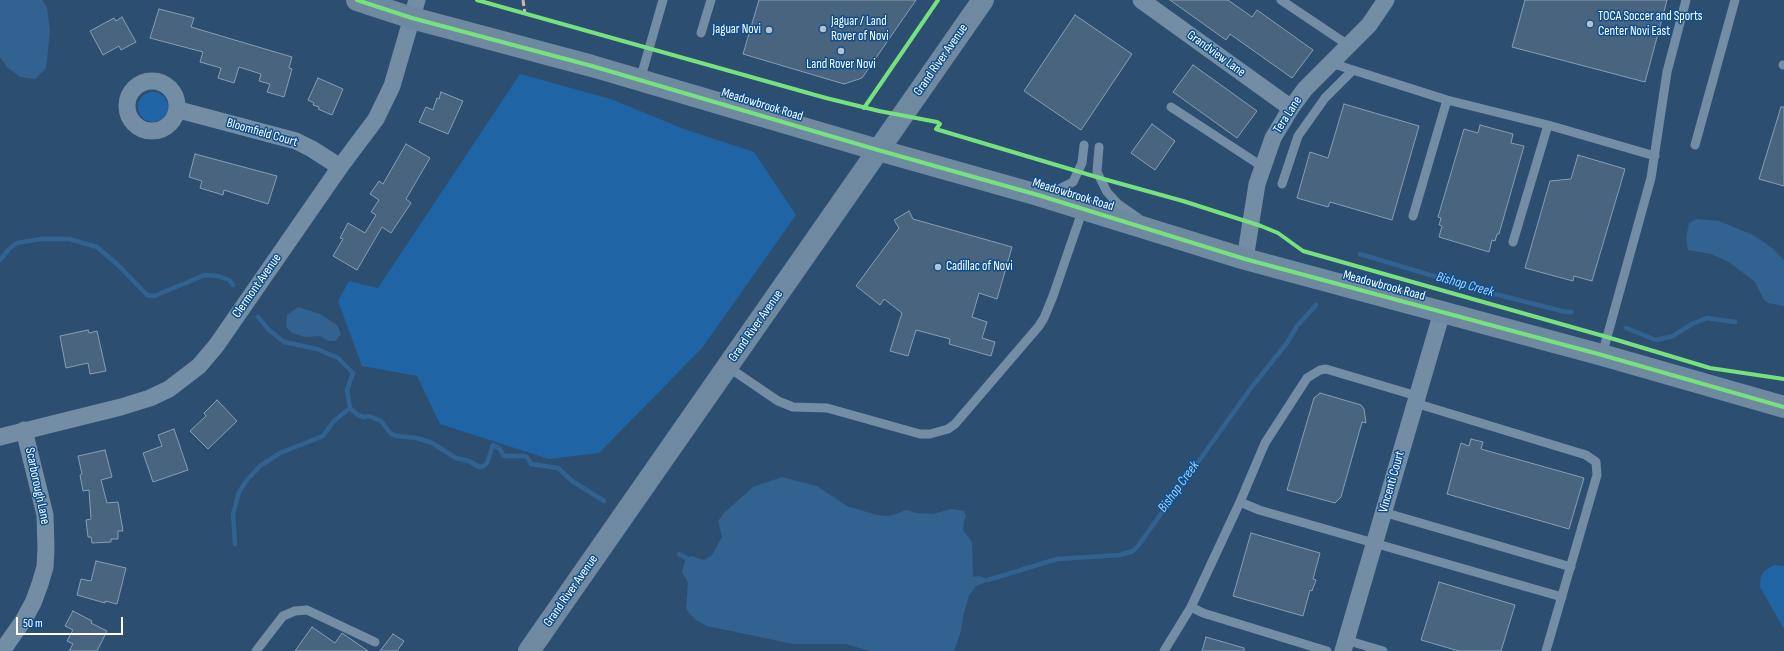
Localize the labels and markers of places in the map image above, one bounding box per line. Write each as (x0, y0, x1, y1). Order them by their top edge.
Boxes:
place label: TOCA Soccer and Sports Center Novi East (1598, 9, 1703, 40)
place label: Jaguar / Land Rover of Novi (831, 14, 889, 45)
marker: TOCA Soccer and Sports Center Novi East (1585, 19, 1595, 29)
place label: Jaguar Novi (713, 22, 761, 38)
marker: Jaguar / Land Rover of Novi (818, 24, 828, 34)
marker: Jaguar Novi (764, 25, 774, 35)
marker: Land Rover Novi (836, 46, 846, 56)
place label: Land Rover Novi (806, 57, 876, 73)
place label: Cadillac of Novi (946, 259, 1013, 275)
marker: Cadillac of Novi (933, 262, 943, 272)

